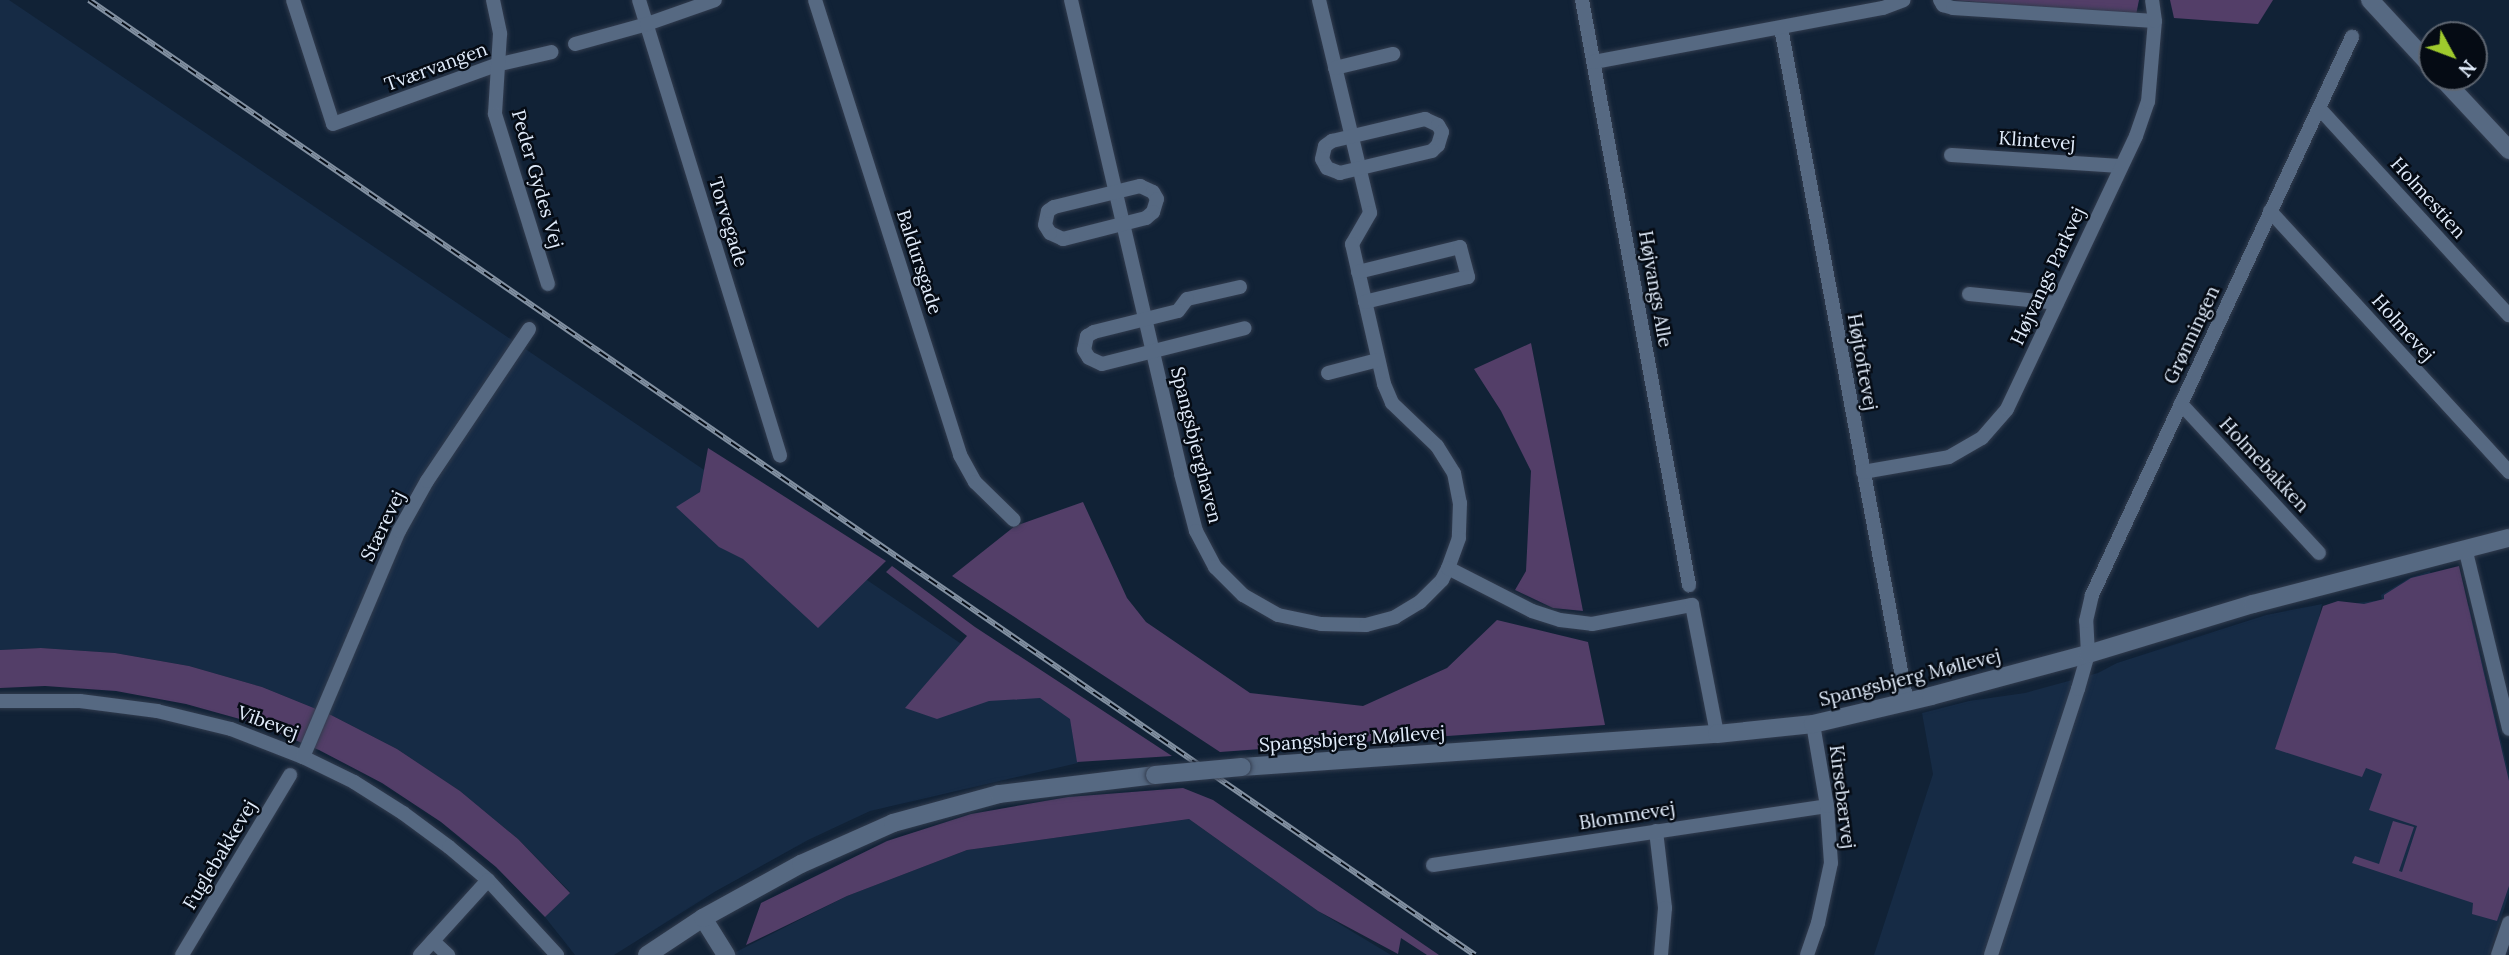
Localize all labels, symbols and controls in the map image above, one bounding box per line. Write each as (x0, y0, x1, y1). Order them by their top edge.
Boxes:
north arrow (2418, 21, 2488, 91)
street label: Tværvangen (382, 38, 490, 96)
text: N (2453, 55, 2481, 82)
street label: Peder Gydes Vej (506, 107, 568, 251)
street label: Klintevej (1998, 127, 2076, 155)
street label: Holmestien (2386, 153, 2470, 243)
street label: Torvegade (704, 174, 752, 270)
street label: Højvangs Parkvej (2006, 203, 2090, 349)
street label: Baldursgade (891, 207, 947, 317)
street label: Højvangs Alle (1634, 229, 1676, 349)
street label: Grønningen (2159, 282, 2225, 388)
street label: Holmevej (2367, 290, 2439, 366)
street label: Højtoftevej (1842, 312, 1882, 412)
street label: Spangsbjerghaven (1166, 364, 1226, 526)
street label: Holmebakken (2214, 413, 2314, 517)
street label: Stærevej (356, 487, 410, 565)
street label: Spangsbjerg Møllevej (1817, 644, 2003, 712)
street label: Vibevej (234, 701, 302, 745)
street label: Spangsbjerg Møllevej (1258, 721, 1446, 757)
street label: Kirsebærvej (1824, 744, 1860, 850)
street label: Fuglebakkevej (178, 796, 262, 914)
street label: Blommevej (1577, 797, 1677, 835)

